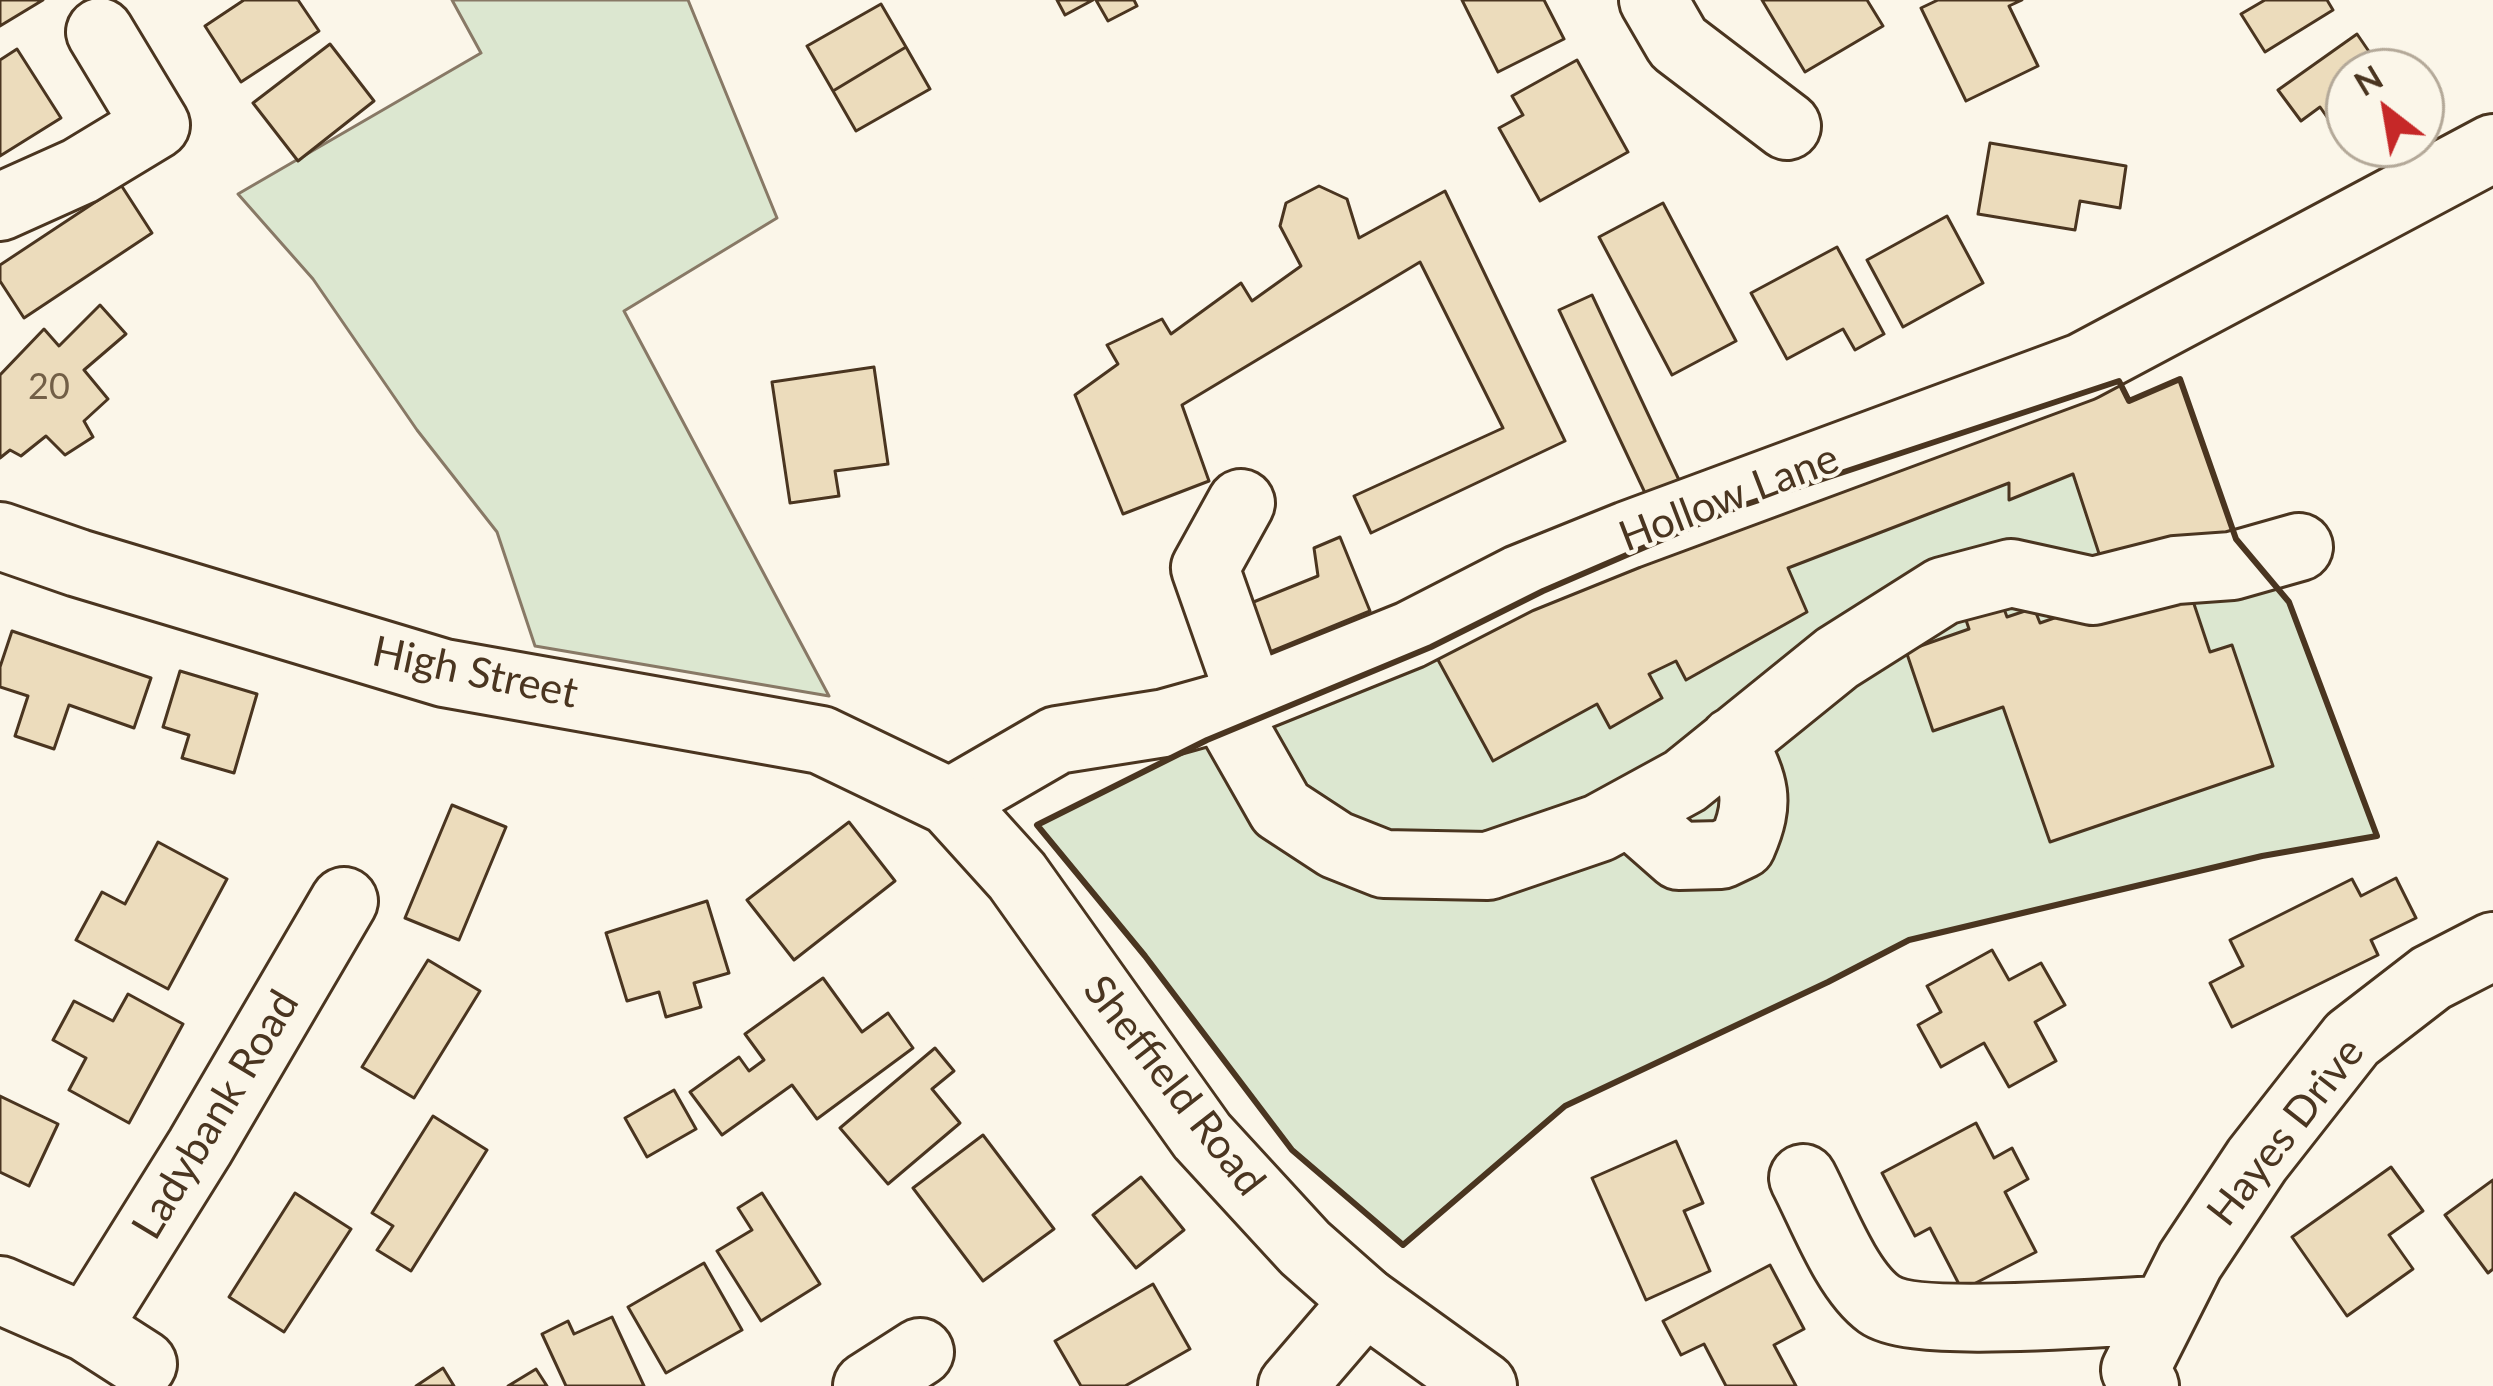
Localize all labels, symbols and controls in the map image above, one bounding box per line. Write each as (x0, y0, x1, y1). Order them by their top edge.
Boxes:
north arrow (2325, 48, 2445, 168)
text: N (2347, 56, 2389, 103)
house number: 20 (28, 365, 70, 409)
street label: Hollow Lane (1612, 433, 1846, 563)
street label: High Street (368, 627, 582, 719)
street label: Sheffield Road (1073, 966, 1275, 1206)
street label: Ladybank Road (122, 982, 310, 1248)
street label: Hayes Drive (2197, 1028, 2375, 1236)

